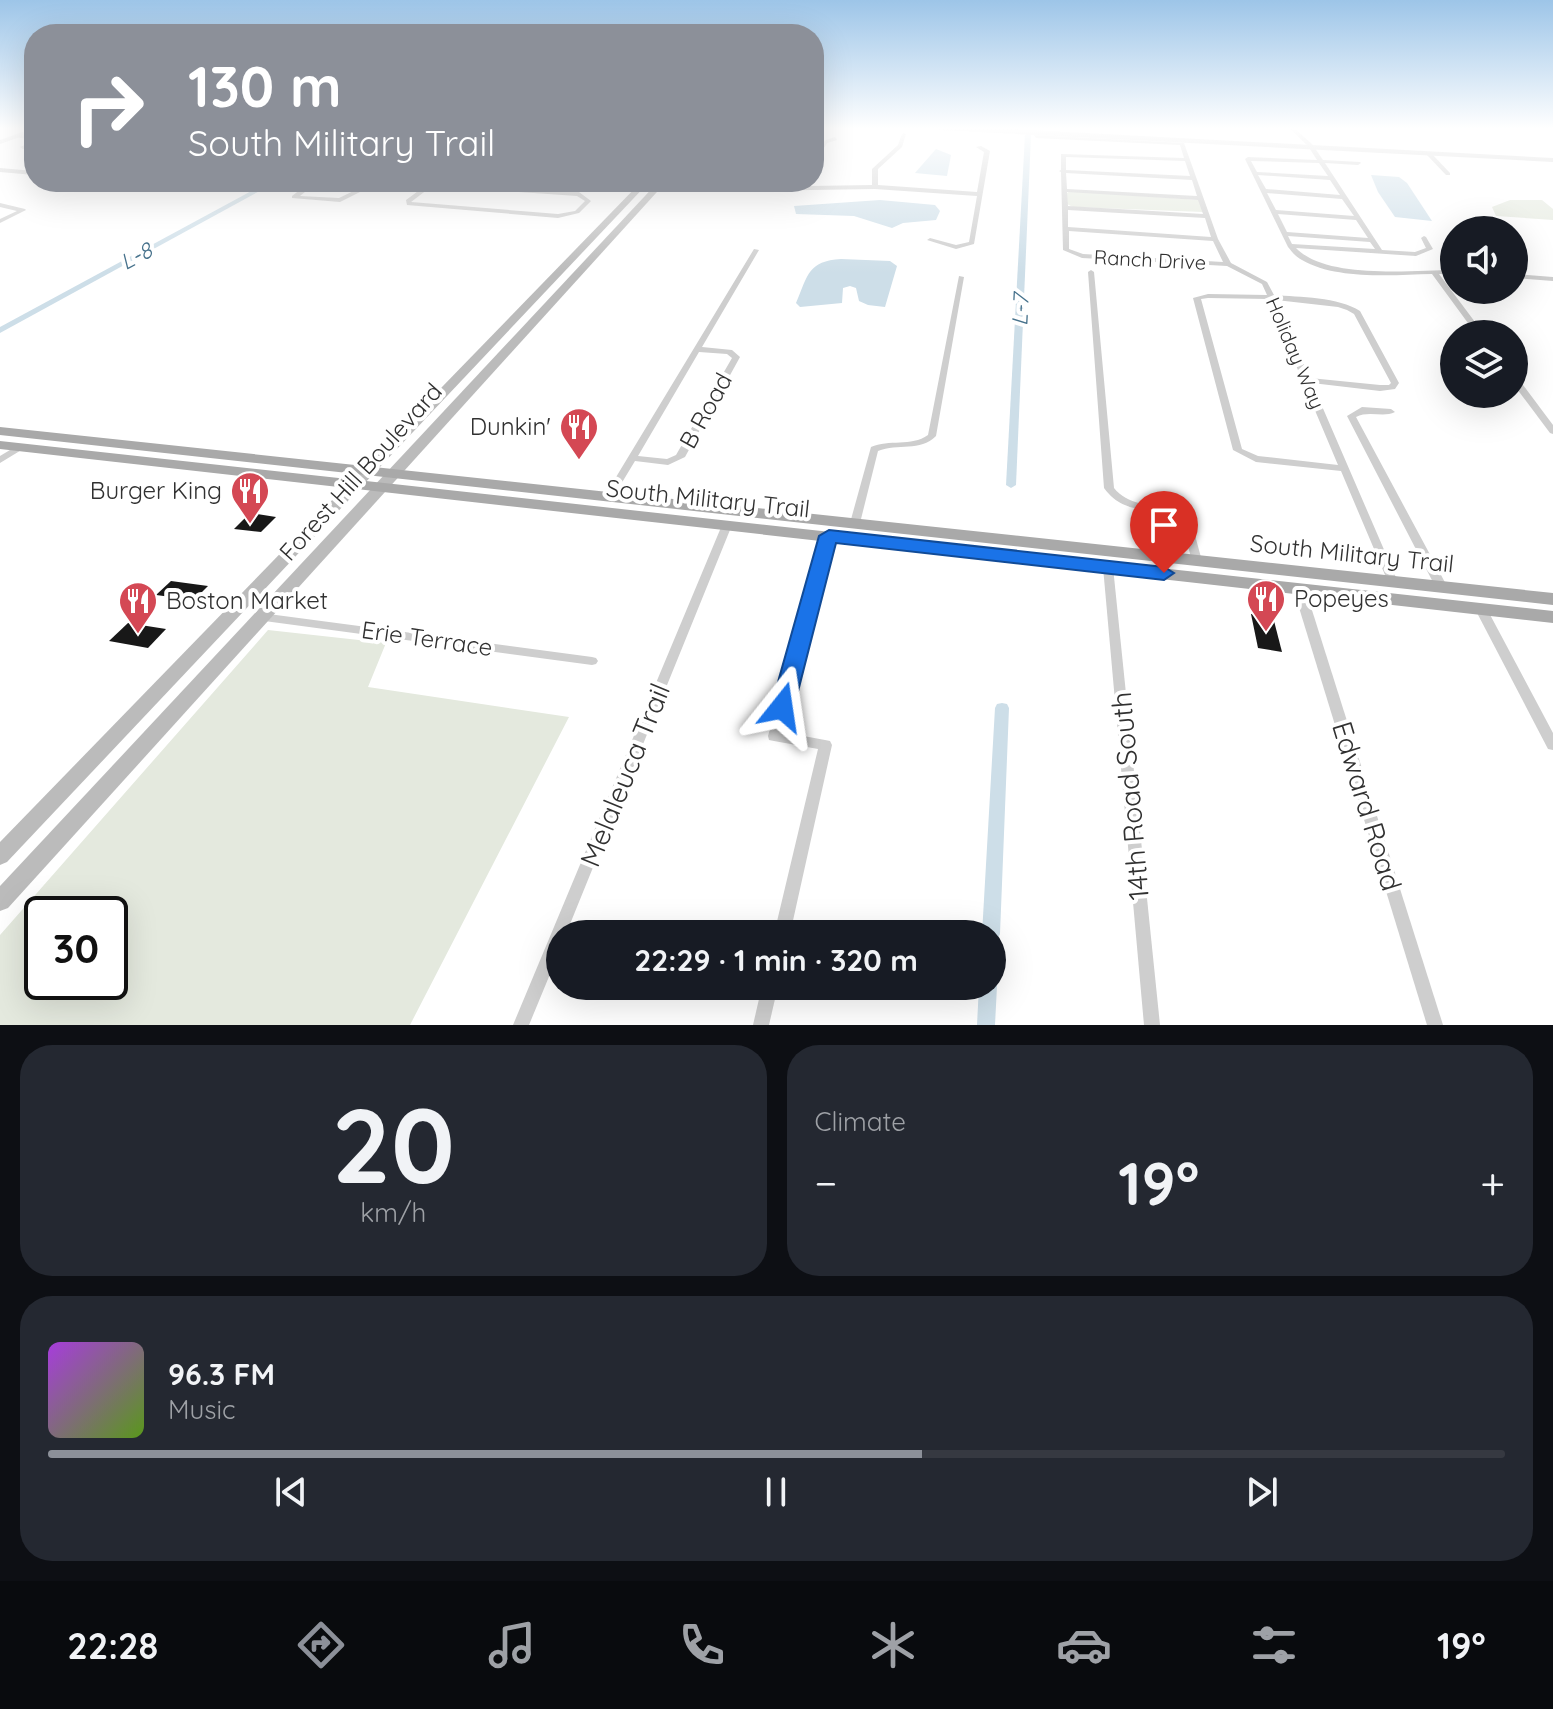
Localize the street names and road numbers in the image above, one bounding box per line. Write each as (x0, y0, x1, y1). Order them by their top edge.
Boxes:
street label: Ranch Drive (1093, 244, 1207, 275)
street label: Holiday Way (1261, 293, 1330, 412)
street label: B Road (672, 367, 738, 454)
street label: Forest Hill Boulevard (273, 376, 448, 566)
street label: South Military Trail (605, 472, 812, 524)
street label: South Military Trail (1249, 527, 1456, 579)
street label: Erie Terrace (360, 614, 495, 662)
street label: Melaleuca Trail (572, 678, 677, 872)
street label: 14th Road South (1103, 691, 1156, 902)
street label: Edward Road (1325, 717, 1410, 895)

